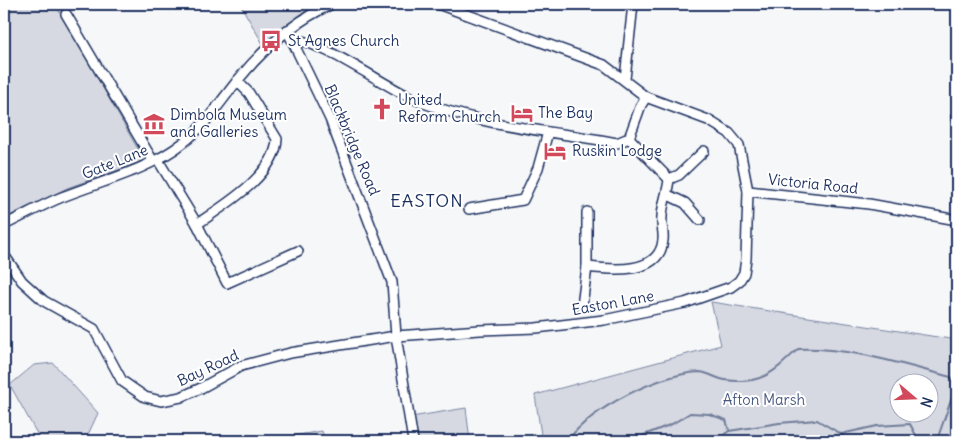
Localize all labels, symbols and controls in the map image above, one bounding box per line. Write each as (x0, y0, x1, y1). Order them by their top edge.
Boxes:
bus stop icon: St Agnes Church (258, 28, 284, 54)
place label: St Agnes Church (288, 31, 400, 50)
street label: Blackbridge Road (321, 81, 384, 198)
place label: United Reform Church (398, 90, 501, 126)
church icon: United Reform Church (369, 96, 395, 122)
hotel icon: The Bay (509, 100, 535, 126)
place label: The Bay (538, 103, 593, 122)
place label: Dimbola Museum and Galleries (170, 105, 287, 141)
museum icon: Dimbola Museum and Galleries (141, 111, 167, 137)
hotel icon: Ruskin Lodge (542, 138, 568, 164)
street label: Gate Lane (79, 140, 151, 183)
place label: Ruskin Lodge (572, 141, 662, 160)
street label: Victoria Road (767, 169, 859, 198)
district label: EASTON (390, 189, 464, 212)
street label: Easton Lane (570, 286, 655, 319)
street label: Bay Road (174, 345, 242, 390)
north arrow (888, 372, 938, 422)
park label: Afton Marsh (723, 390, 806, 409)
text: N (916, 395, 936, 410)

